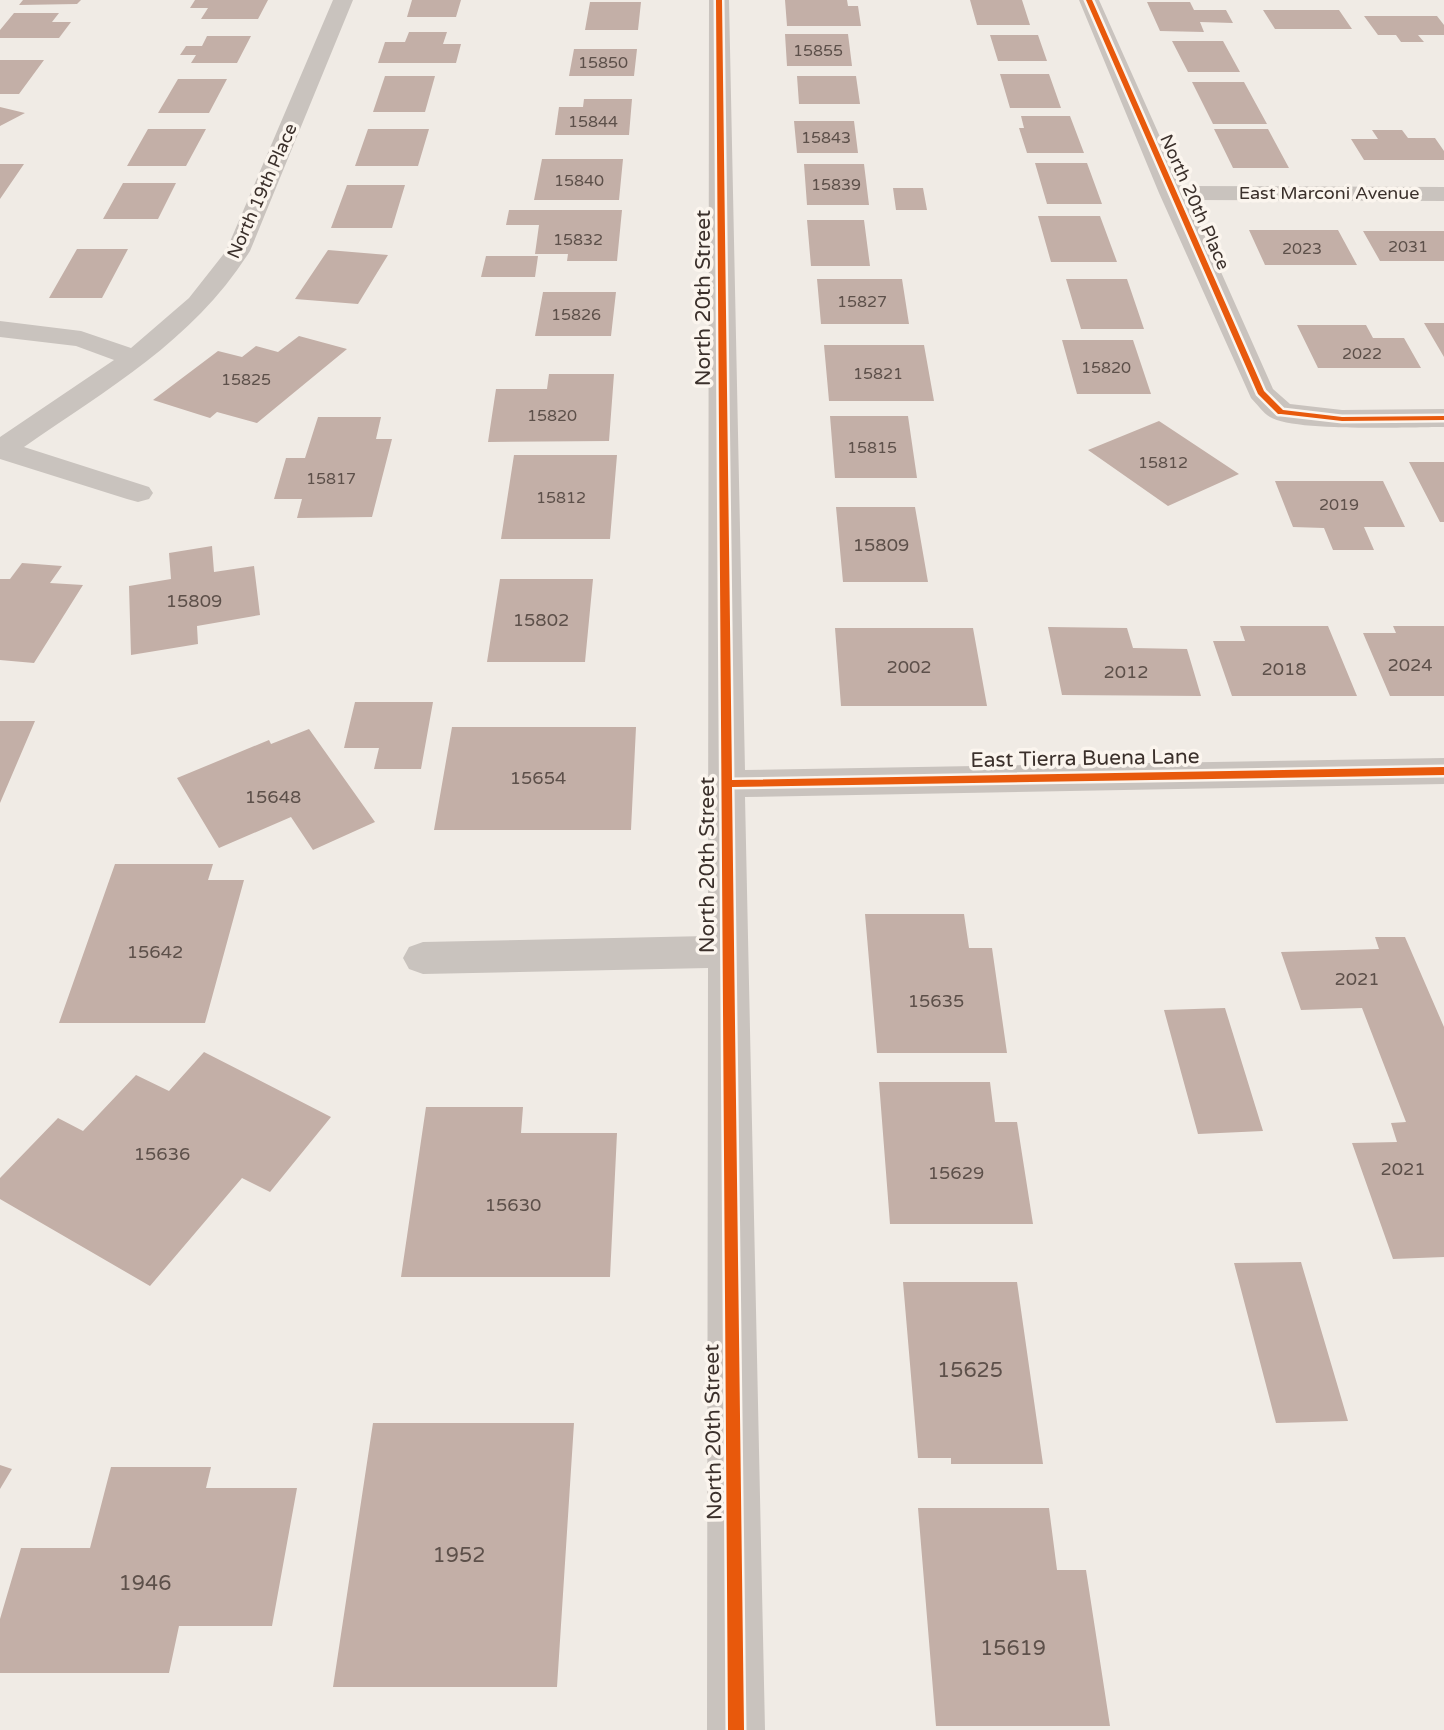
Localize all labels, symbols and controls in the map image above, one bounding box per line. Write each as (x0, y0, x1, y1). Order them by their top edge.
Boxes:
house number: 15855 (793, 41, 843, 61)
house number: 15850 (578, 53, 628, 73)
house number: 15844 (568, 112, 618, 132)
street label: North 19th Place (222, 120, 302, 262)
house number: 15843 (801, 128, 851, 148)
street label: North 20th Place (1155, 131, 1235, 273)
house number: 15840 (554, 171, 604, 191)
house number: 15839 (811, 175, 861, 195)
street label: East Marconi Avenue (1239, 182, 1419, 204)
street label: North 20th Street (691, 210, 716, 386)
house number: 15832 (553, 230, 603, 250)
house number: 2031 (1388, 237, 1428, 257)
house number: 2023 (1282, 239, 1322, 259)
house number: 15827 (837, 292, 887, 312)
house number: 15826 (551, 305, 601, 325)
house number: 2022 (1342, 344, 1382, 364)
house number: 15820 (1081, 358, 1131, 378)
house number: 15821 (853, 364, 903, 384)
house number: 15825 (221, 370, 271, 390)
house number: 15820 (527, 406, 577, 426)
house number: 15815 (847, 438, 897, 458)
house number: 15812 (1138, 453, 1188, 473)
house number: 15817 (306, 469, 356, 489)
house number: 15812 (536, 488, 586, 508)
house number: 2019 (1319, 495, 1359, 515)
house number: 15809 (853, 534, 909, 556)
house number: 15809 (166, 590, 222, 612)
house number: 15802 (513, 609, 569, 631)
house number: 2024 (1387, 654, 1433, 676)
house number: 2002 (886, 656, 932, 678)
house number: 2018 (1261, 658, 1307, 680)
house number: 2012 (1103, 661, 1149, 683)
street label: East Tierra Buena Lane (970, 744, 1200, 773)
house number: 15654 (510, 767, 566, 789)
street label: North 20th Street (695, 777, 720, 953)
house number: 15648 (245, 786, 301, 808)
house number: 15642 (127, 941, 183, 963)
house number: 2021 (1334, 968, 1380, 990)
house number: 15635 (908, 990, 964, 1012)
house number: 15636 (134, 1143, 190, 1165)
house number: 2021 (1380, 1158, 1426, 1180)
house number: 15629 (928, 1162, 984, 1184)
house number: 15630 (485, 1194, 541, 1216)
street label: North 20th Street (699, 1344, 728, 1520)
house number: 15625 (937, 1358, 1003, 1383)
house number: 1952 (433, 1543, 485, 1568)
house number: 1946 (119, 1571, 171, 1596)
house number: 15619 (980, 1636, 1046, 1661)

